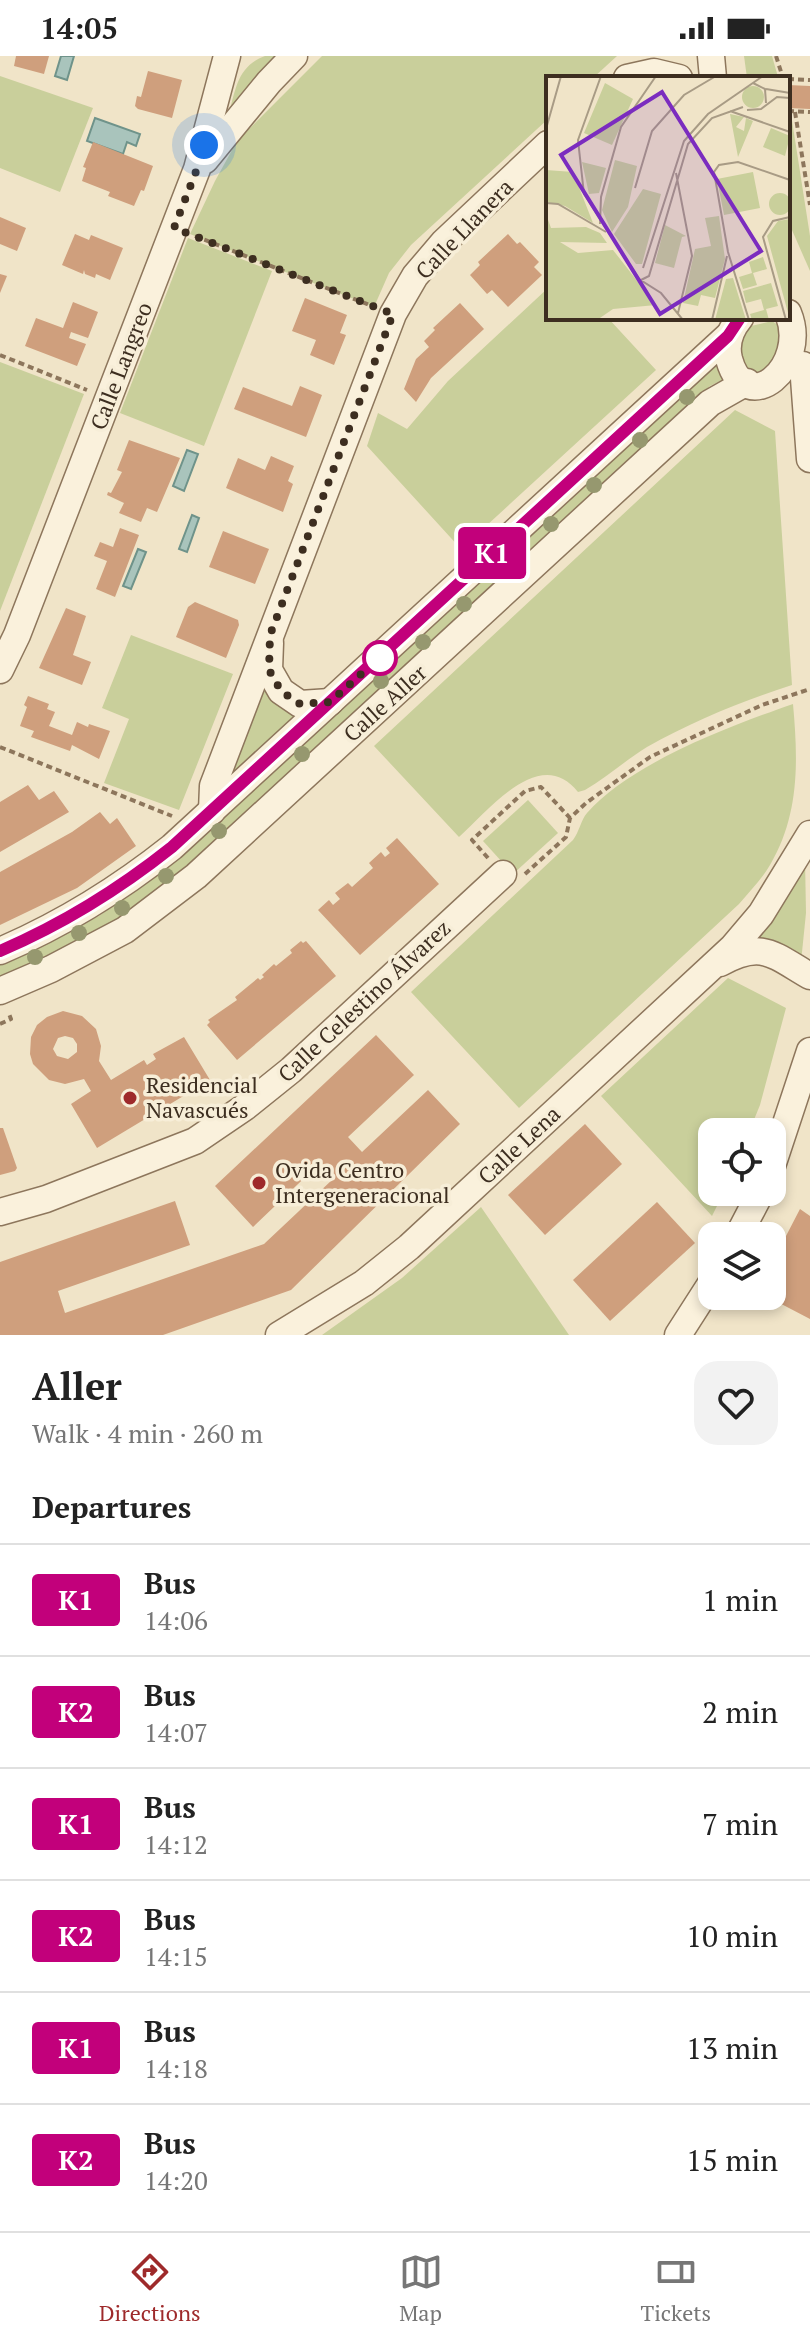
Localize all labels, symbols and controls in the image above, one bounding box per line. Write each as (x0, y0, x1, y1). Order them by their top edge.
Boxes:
text: 14:05 (40, 8, 118, 48)
inset map (546, 76, 790, 320)
your location (184, 125, 224, 165)
street label: Calle Llanera (409, 172, 519, 285)
street label: Calle Langreo (83, 298, 158, 434)
line badge: K1 (456, 527, 528, 579)
text: K1 (474, 534, 510, 571)
unlabelled marker (363, 641, 397, 675)
street label: Calle Aller (337, 657, 433, 748)
street label: Calle Celestino Álvarez (271, 913, 456, 1088)
place label: Residencial Navascués (146, 1070, 258, 1124)
marker: Residencial Navascués (121, 1089, 139, 1107)
street label: Calle Lena (471, 1099, 566, 1190)
map controls (698, 1118, 786, 1310)
button: locate (698, 1118, 786, 1206)
place label: Ovida Centro Intergeneracional (275, 1155, 450, 1209)
marker: Ovida Centro Intergeneracional (250, 1174, 268, 1192)
button: layers (698, 1222, 786, 1310)
text: Aller (32, 1361, 122, 1411)
button: heart (694, 1361, 778, 1445)
text: Walk · 4 min · 260 m (32, 1416, 263, 1450)
text: Departures (32, 1487, 191, 1527)
text: Bus (144, 1563, 196, 1603)
text: 1 min (702, 1580, 778, 1620)
text: K1 (58, 1581, 94, 1618)
text: 14:06 (144, 1603, 208, 1637)
text: Bus (144, 1675, 196, 1715)
text: 2 min (702, 1692, 778, 1732)
text: K2 (58, 1693, 94, 1730)
text: 14:07 (144, 1715, 208, 1749)
text: Bus (144, 1787, 196, 1827)
text: 7 min (702, 1804, 778, 1844)
text: K1 (58, 1805, 94, 1842)
text: 14:12 (144, 1827, 208, 1861)
text: Bus (144, 1899, 196, 1939)
text: 10 min (686, 1916, 778, 1956)
text: K2 (58, 1917, 94, 1954)
text: 14:15 (144, 1939, 208, 1973)
text: Bus (144, 2011, 196, 2051)
text: 13 min (686, 2028, 778, 2068)
text: K1 (58, 2029, 94, 2066)
text: 14:18 (144, 2051, 208, 2085)
text: Bus (144, 2123, 196, 2163)
text: 15 min (686, 2140, 778, 2180)
text: K2 (58, 2141, 94, 2178)
text: 14:20 (144, 2163, 208, 2197)
tab: Directions (99, 2250, 201, 2327)
tab: Map (399, 2250, 443, 2327)
tab: Tickets (641, 2250, 711, 2327)

